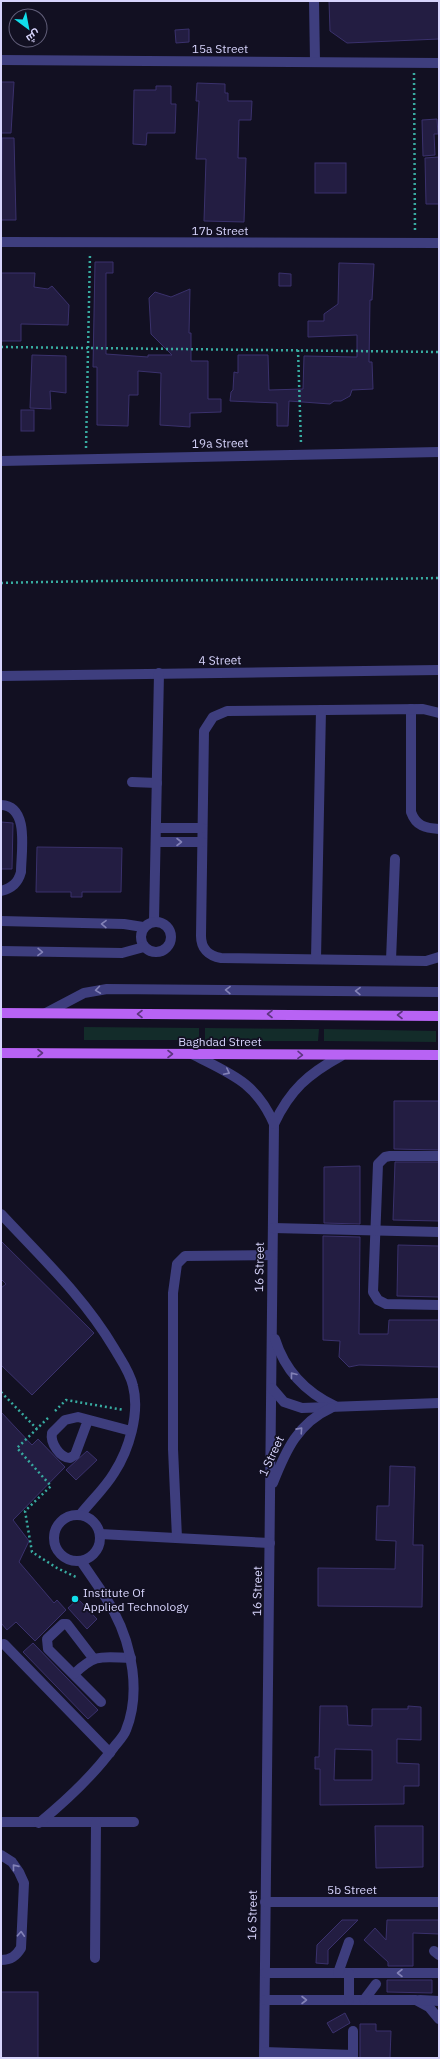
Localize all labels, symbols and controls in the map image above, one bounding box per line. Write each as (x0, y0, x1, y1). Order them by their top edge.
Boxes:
north arrow (8, 8, 48, 48)
text: ش (24, 27, 43, 46)
street label: 15a Street (192, 41, 248, 56)
street label: 17b Street (191, 223, 249, 238)
street label: 19a Street (192, 435, 248, 451)
street label: 4 Street (198, 652, 242, 668)
one-way arrow (176, 838, 182, 846)
one-way arrow (101, 920, 107, 928)
one-way arrow (37, 948, 43, 956)
one-way arrow (95, 985, 101, 994)
one-way arrow (225, 986, 231, 994)
one-way arrow (355, 987, 361, 996)
one-way arrow (137, 1010, 143, 1018)
one-way arrow (267, 1010, 273, 1019)
one-way arrow (397, 1011, 403, 1019)
street label: Baghdad Street (178, 1034, 262, 1049)
one-way arrow (37, 1049, 43, 1057)
one-way arrow (167, 1050, 173, 1058)
one-way arrow (297, 1051, 303, 1059)
one-way arrow (223, 1067, 230, 1075)
street label: 16 Street (251, 1242, 267, 1292)
one-way arrow (291, 1372, 298, 1379)
one-way arrow (296, 1428, 303, 1435)
street label: 1 Street (255, 1433, 287, 1479)
street label: 16 Street (249, 1566, 265, 1616)
place label: Institute Of Applied Technology (83, 1585, 189, 1614)
marker: Institute Of Applied Technology (70, 1594, 80, 1604)
one-way arrow (13, 1864, 20, 1871)
street label: 5b Street (327, 1882, 377, 1897)
street label: 16 Street (244, 1890, 260, 1940)
one-way arrow (17, 1931, 26, 1937)
one-way arrow (397, 1969, 403, 1977)
one-way arrow (301, 1996, 307, 2004)

